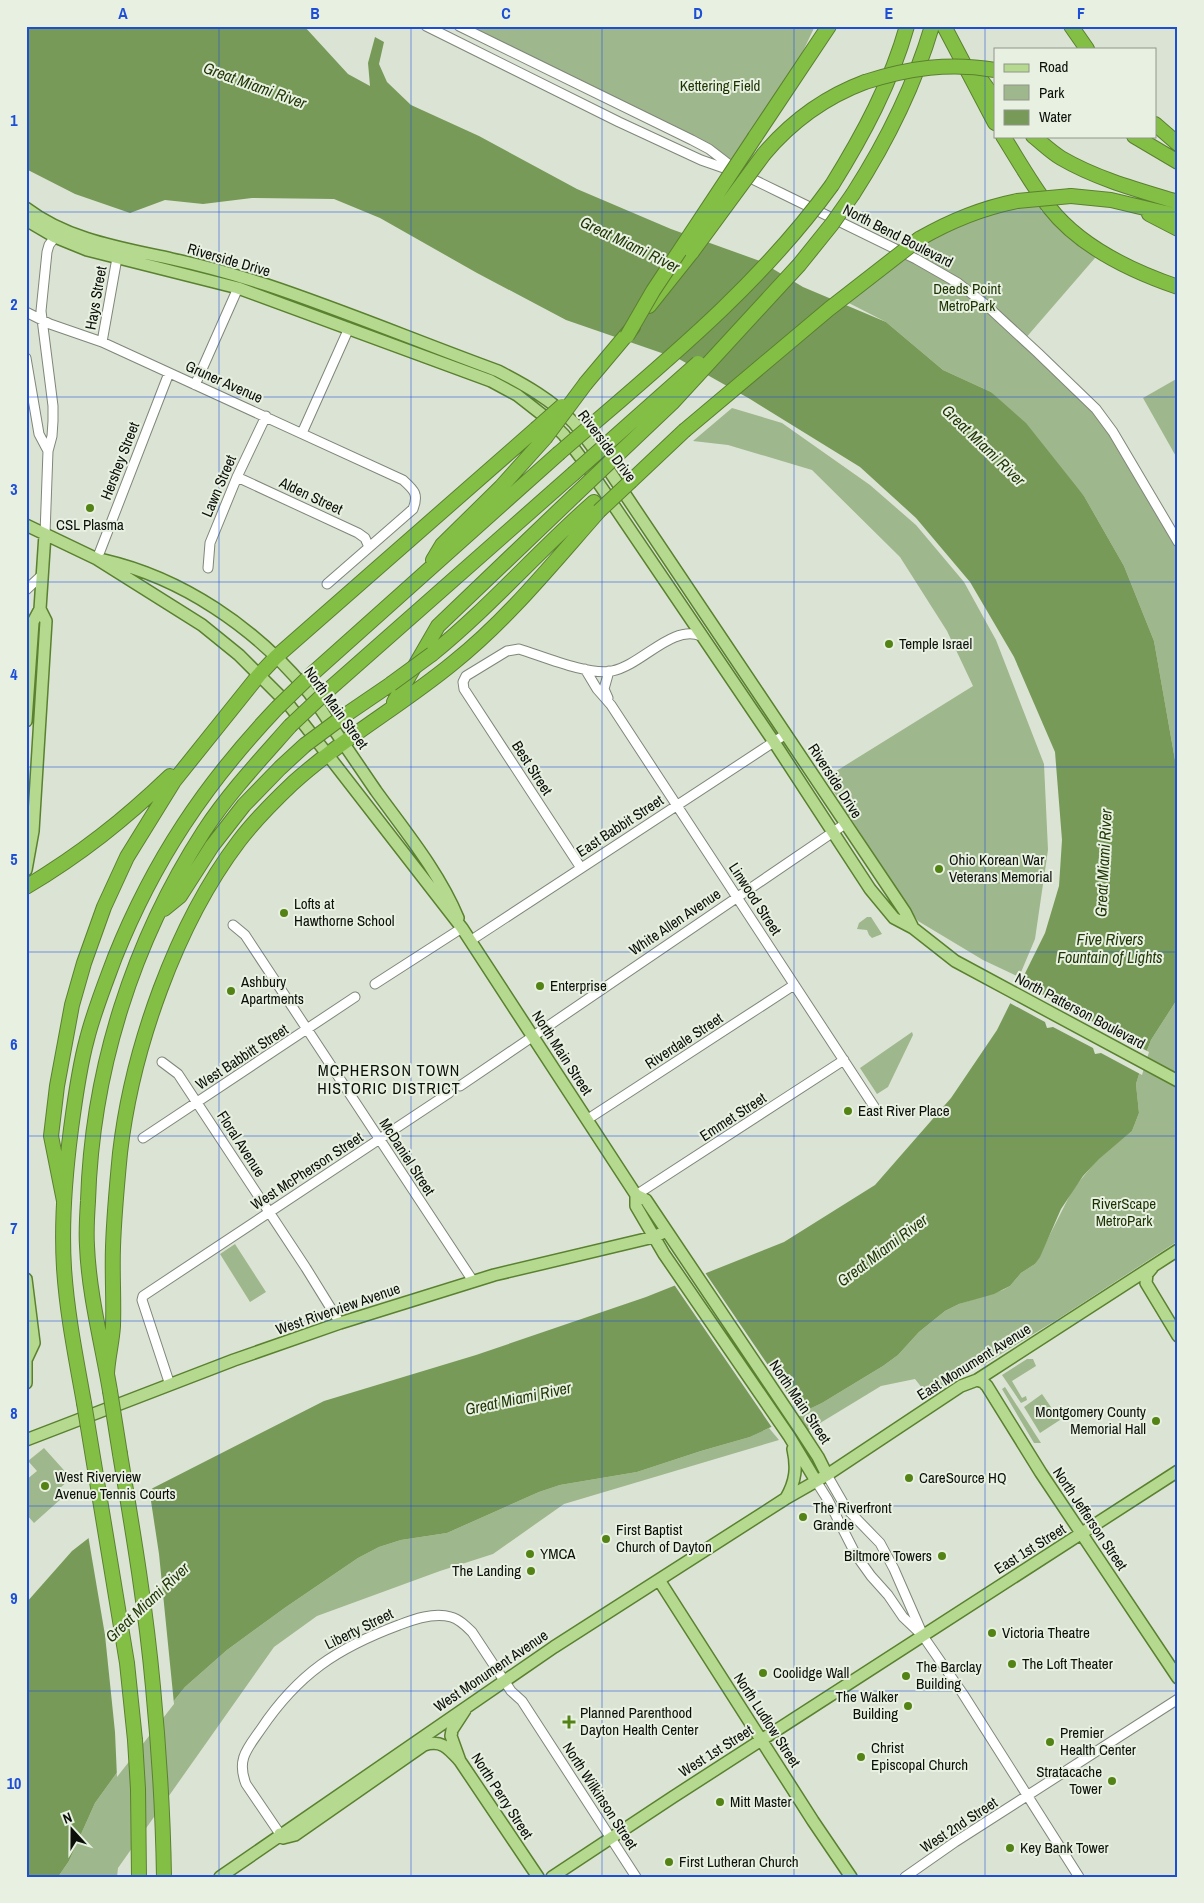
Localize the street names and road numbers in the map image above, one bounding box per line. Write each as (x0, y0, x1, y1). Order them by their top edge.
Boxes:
street label: North Bend Boulevard (840, 199, 957, 272)
street label: Riverside Drive (185, 238, 273, 281)
street label: Hays Street (80, 264, 112, 331)
street label: Gruner Avenue (182, 355, 266, 408)
street label: Riverside Drive (573, 405, 642, 486)
street label: Hershey Street (95, 418, 144, 503)
street label: Lawn Street (196, 451, 241, 520)
street label: Alden Street (275, 471, 347, 520)
street label: North Main Street (299, 662, 374, 754)
street label: Best Street (507, 736, 558, 799)
street label: Riverside Drive (803, 739, 868, 822)
street label: East Babbit Street (572, 789, 668, 862)
street label: Linwood Street (724, 858, 787, 940)
street label: White Allen Avenue (625, 883, 725, 960)
street label: North Patterson Boulevard (1011, 967, 1149, 1054)
street label: North Main Street (527, 1006, 598, 1100)
street label: Riverdale Street (641, 1007, 727, 1074)
street label: West Babbitt Street (191, 1018, 293, 1094)
street label: Emmet Street (695, 1087, 770, 1146)
street label: Floral Avenue (212, 1107, 271, 1181)
street label: McDaniel Street (375, 1114, 441, 1200)
street label: West McPherson Street (247, 1126, 367, 1215)
street label: West Riverview Avenue (273, 1277, 403, 1340)
street label: East Monument Avenue (913, 1318, 1035, 1405)
street label: North Main Street (765, 1356, 837, 1448)
street label: North Jefferson Street (1048, 1463, 1133, 1575)
street label: East 1st Street (990, 1518, 1070, 1579)
street label: Liberty Street (321, 1603, 397, 1654)
street label: West Monument Avenue (429, 1624, 552, 1717)
street label: North Ludlow Street (729, 1668, 806, 1772)
street label: West 1st Street (675, 1719, 757, 1782)
street label: North Wilkinson Street (558, 1738, 643, 1854)
street label: North Perry Street (467, 1748, 539, 1843)
street label: West 2nd Street (916, 1791, 1002, 1857)

